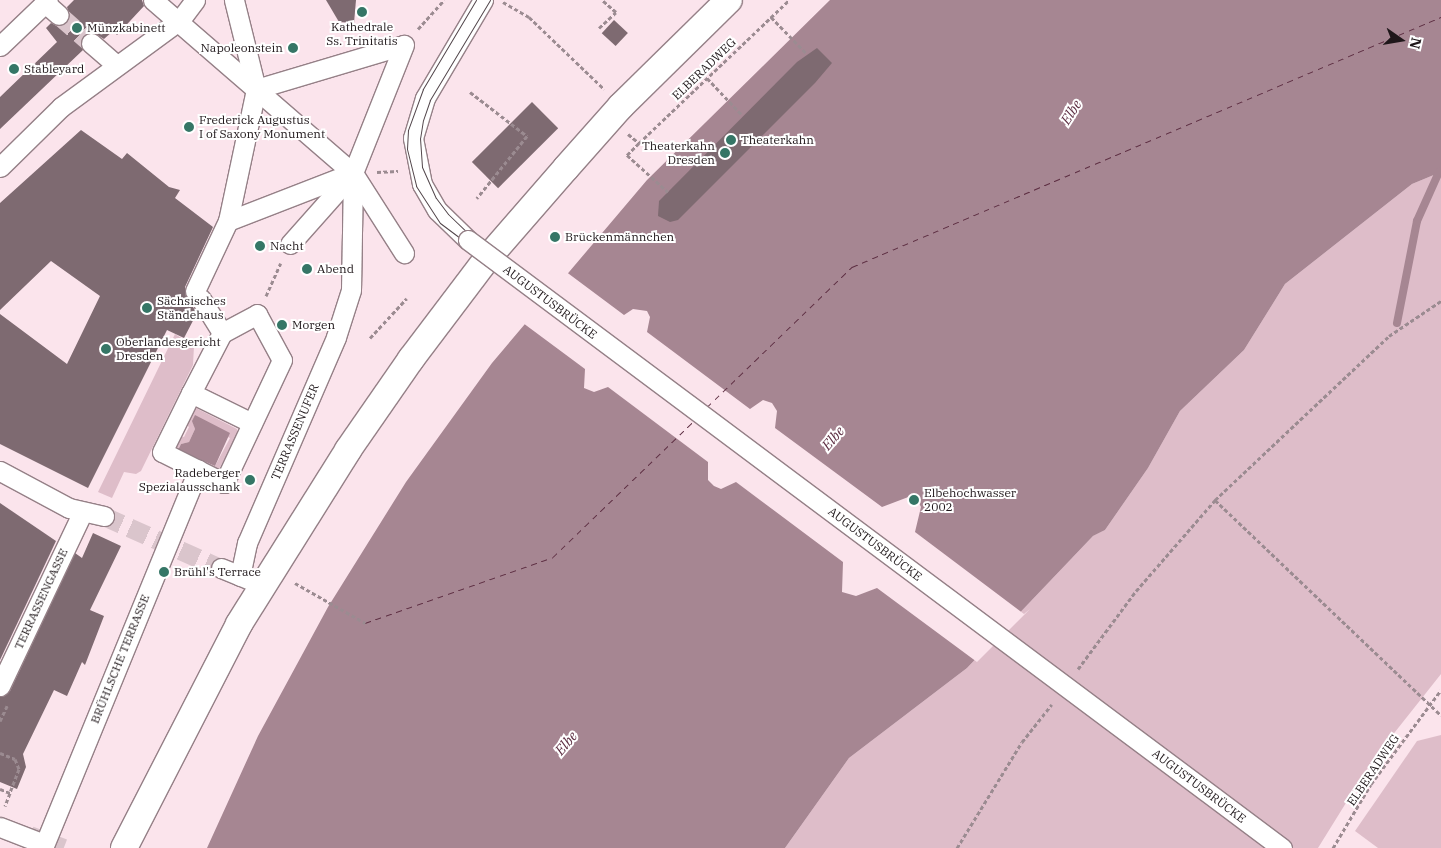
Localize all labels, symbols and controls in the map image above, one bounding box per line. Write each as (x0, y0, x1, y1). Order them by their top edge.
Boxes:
marker: Kathedrale Ss. Trinitatis (356, 6, 368, 18)
north arrow (1376, 15, 1426, 65)
place label: Kathedrale Ss. Trinitatis (326, 20, 398, 48)
place label: Münzkabinett (87, 21, 166, 35)
marker: Münzkabinett (71, 22, 83, 34)
street label: ELBERADWEG (669, 35, 739, 103)
text: N (1406, 36, 1426, 51)
place label: Napoleonstein (201, 41, 283, 55)
marker: Napoleonstein (287, 42, 299, 54)
place label: Stableyard (24, 62, 84, 76)
marker: Stableyard (8, 63, 20, 75)
water label: Elbe (1057, 97, 1085, 127)
place label: Frederick Augustus I of Saxony Monument (199, 113, 325, 141)
marker: Frederick Augustus I of Saxony Monument (183, 121, 195, 133)
place label: Theaterkahn (741, 133, 814, 147)
marker: Theaterkahn (725, 134, 737, 146)
place label: Theaterkahn Dresden (642, 139, 715, 167)
marker: Theaterkahn Dresden (719, 147, 731, 159)
place label: Brückenmännchen (565, 230, 674, 244)
marker: Brückenmännchen (549, 231, 561, 243)
place label: Nacht (270, 239, 304, 253)
marker: Nacht (254, 240, 266, 252)
place label: Abend (317, 262, 354, 276)
street label: AUGUSTUSBRÜCKE (500, 262, 600, 342)
marker: Abend (301, 263, 313, 275)
place label: Sächsisches Ständehaus (157, 294, 226, 322)
marker: Sächsisches Ständehaus (141, 302, 153, 314)
place label: Morgen (292, 318, 335, 332)
marker: Morgen (276, 319, 288, 331)
place label: Oberlandesgericht Dresden (116, 335, 221, 363)
marker: Oberlandesgericht Dresden (100, 343, 112, 355)
street label: TERRASSENUFER (268, 382, 322, 482)
water label: Elbe (818, 423, 848, 453)
place label: Radeberger Spezialausschank (139, 466, 240, 494)
marker: Radeberger Spezialausschank (244, 474, 256, 486)
place label: Elbehochwasser 2002 (924, 486, 1016, 514)
marker: Elbehochwasser 2002 (908, 494, 920, 506)
street label: AUGUSTUSBRÜCKE (825, 504, 925, 584)
street label: TERRASSENGASSE (11, 546, 71, 652)
place label: Brühl's Terrace (174, 565, 261, 579)
marker: Brühl's Terrace (158, 566, 170, 578)
street label: BRÜHLSCHE TERRASSE (88, 592, 152, 726)
water label: Elbe (551, 728, 581, 758)
street label: ELBERADWEG (1344, 731, 1402, 809)
street label: AUGUSTUSBRÜCKE (1149, 746, 1249, 826)

